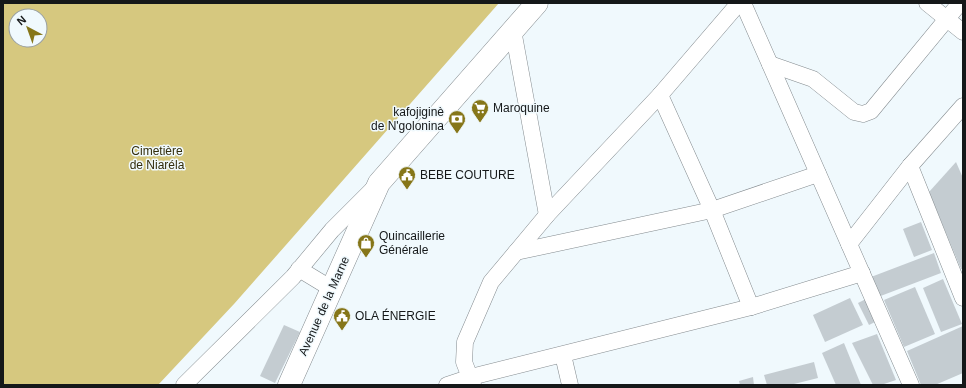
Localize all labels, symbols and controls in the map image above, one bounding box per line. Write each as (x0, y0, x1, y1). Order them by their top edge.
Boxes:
north arrow (8, 8, 48, 48)
text: N (15, 13, 28, 28)
supermarket icon: Maroquine (470, 98, 490, 123)
place label: Maroquine (493, 101, 550, 115)
place label: kafojiginè de N'golonina (371, 105, 444, 133)
bank icon: kafojiginè de N'golonina (447, 109, 467, 134)
park label: Cimetière de Niaréla (130, 144, 185, 172)
public building icon: BEBE COUTURE (397, 165, 417, 190)
place label: BEBE COUTURE (420, 168, 515, 182)
place label: Quincaillerie Générale (379, 229, 445, 257)
shop icon: Quincaillerie Générale (356, 233, 376, 258)
street label: Avenue de la Marne (296, 254, 352, 358)
public building icon: OLA ÉNERGIE (332, 306, 352, 331)
place label: OLA ÉNERGIE (355, 308, 436, 323)

